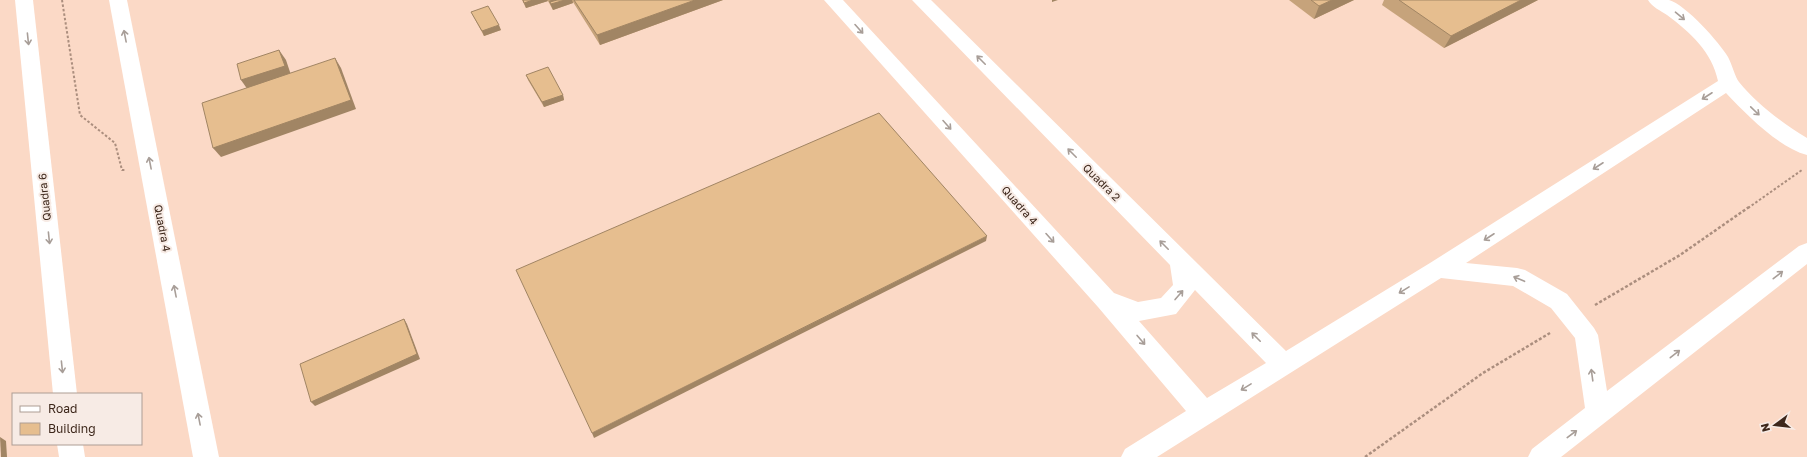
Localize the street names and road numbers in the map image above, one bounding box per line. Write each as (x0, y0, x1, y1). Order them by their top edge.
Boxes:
street label: Quadra 2 (1081, 161, 1123, 203)
street label: Quadra 6 (35, 172, 53, 221)
street label: Quadra 4 (999, 183, 1041, 227)
street label: Quadra 4 (152, 203, 174, 253)

